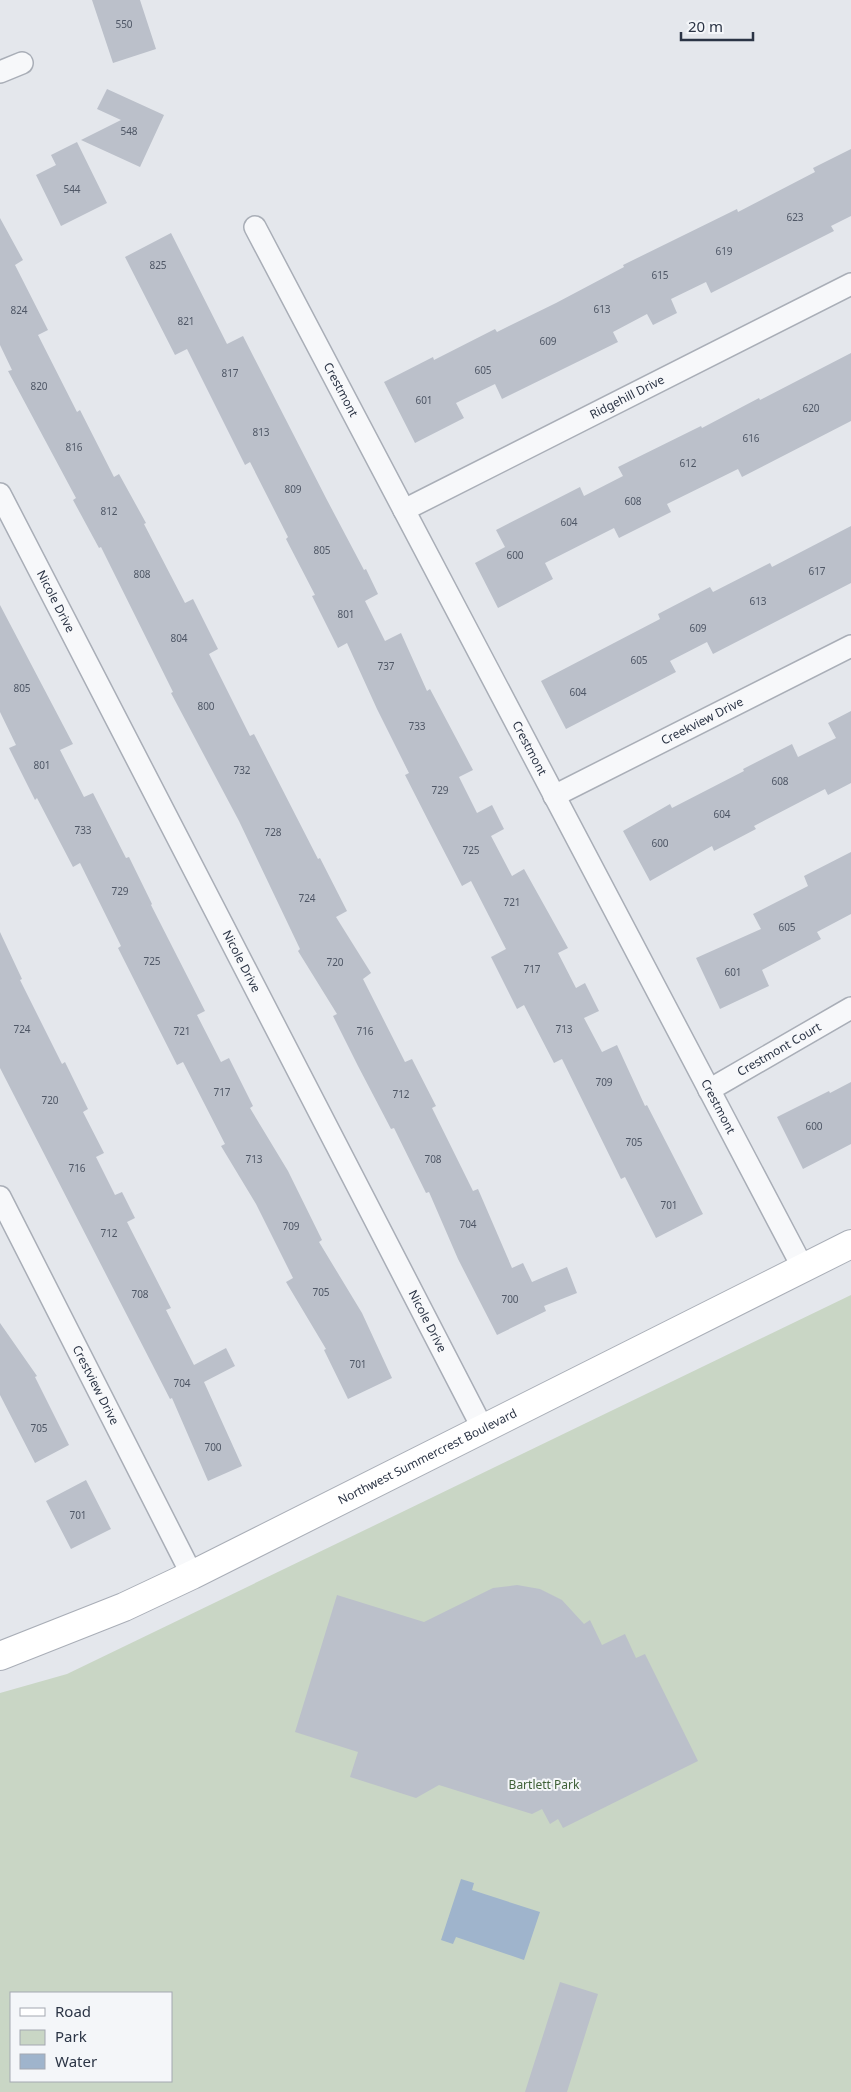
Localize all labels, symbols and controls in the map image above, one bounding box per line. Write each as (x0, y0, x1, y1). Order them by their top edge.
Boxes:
scale bar (681, 10, 754, 42)
text: 20 m (688, 16, 723, 36)
house number: 550 (115, 17, 133, 31)
house number: 548 (120, 124, 138, 138)
house number: 544 (63, 182, 81, 196)
house number: 623 (786, 210, 804, 224)
house number: 619 (715, 244, 733, 258)
house number: 825 (149, 258, 167, 272)
house number: 615 (651, 268, 669, 282)
house number: 613 (593, 302, 611, 316)
house number: 824 (10, 303, 28, 317)
house number: 821 (177, 314, 195, 328)
house number: 609 (539, 334, 557, 348)
street label: Crestmont (320, 359, 363, 420)
house number: 605 (474, 363, 492, 377)
house number: 817 (221, 366, 239, 380)
street label: Ridgehill Drive (587, 371, 667, 423)
house number: 820 (30, 379, 48, 393)
house number: 601 (415, 393, 433, 407)
house number: 620 (802, 401, 820, 415)
house number: 813 (252, 425, 270, 439)
house number: 616 (742, 431, 760, 445)
house number: 816 (65, 440, 83, 454)
house number: 612 (679, 456, 697, 470)
house number: 809 (284, 482, 302, 496)
house number: 608 (624, 494, 642, 508)
house number: 812 (100, 504, 118, 518)
house number: 604 (560, 515, 578, 529)
house number: 805 (313, 543, 331, 557)
house number: 600 (506, 548, 524, 562)
house number: 617 (808, 564, 826, 578)
street label: Nicole Drive (33, 567, 79, 636)
house number: 808 (133, 567, 151, 581)
house number: 613 (749, 594, 767, 608)
house number: 801 (337, 607, 355, 621)
house number: 609 (689, 621, 707, 635)
house number: 804 (170, 631, 188, 645)
house number: 605 (630, 653, 648, 667)
house number: 737 (377, 659, 395, 673)
house number: 805 (13, 681, 31, 695)
house number: 604 (569, 685, 587, 699)
street label: Creekview Drive (658, 693, 746, 749)
house number: 800 (197, 699, 215, 713)
street label: Crestmont (508, 718, 551, 779)
house number: 733 (408, 719, 426, 733)
house number: 801 (33, 758, 51, 772)
house number: 732 (233, 763, 251, 777)
house number: 608 (771, 774, 789, 788)
house number: 729 (431, 783, 449, 797)
house number: 604 (713, 807, 731, 821)
house number: 733 (74, 823, 92, 837)
house number: 728 (264, 825, 282, 839)
house number: 600 (651, 836, 669, 850)
house number: 725 (462, 843, 480, 857)
house number: 729 (111, 884, 129, 898)
house number: 724 (298, 891, 316, 905)
house number: 721 (503, 895, 521, 909)
house number: 605 (778, 920, 796, 934)
street label: Nicole Drive (219, 927, 265, 995)
house number: 725 (143, 954, 161, 968)
house number: 720 (326, 955, 344, 969)
house number: 717 (523, 962, 541, 976)
house number: 601 (724, 965, 742, 979)
street label: Crestmont Court (734, 1018, 824, 1080)
house number: 724 (13, 1022, 31, 1036)
house number: 713 (555, 1022, 573, 1036)
house number: 721 (173, 1024, 191, 1038)
house number: 716 (356, 1024, 374, 1038)
house number: 709 (595, 1075, 613, 1089)
street label: Crestmont (697, 1076, 740, 1137)
house number: 717 (213, 1085, 231, 1099)
house number: 712 (392, 1087, 410, 1101)
house number: 720 (41, 1093, 59, 1107)
house number: 600 (805, 1119, 823, 1133)
house number: 705 (625, 1135, 643, 1149)
house number: 713 (245, 1152, 263, 1166)
house number: 708 (424, 1152, 442, 1166)
house number: 716 (68, 1161, 86, 1175)
house number: 701 (660, 1198, 678, 1212)
house number: 704 (459, 1217, 477, 1231)
house number: 709 (282, 1219, 300, 1233)
house number: 712 (100, 1226, 118, 1240)
house number: 705 (312, 1285, 330, 1299)
house number: 708 (131, 1287, 149, 1301)
street label: Nicole Drive (405, 1287, 451, 1355)
house number: 700 (501, 1292, 519, 1306)
street label: Crestview Drive (69, 1342, 123, 1428)
house number: 701 (349, 1357, 367, 1371)
house number: 704 (173, 1376, 191, 1390)
street label: Northwest Summercrest Boulevard (335, 1404, 520, 1508)
house number: 705 (30, 1421, 48, 1435)
house number: 700 (204, 1440, 222, 1454)
house number: 701 (69, 1508, 87, 1522)
park label: Bartlett Park (509, 1776, 580, 1793)
legend (10, 1992, 172, 2082)
text: Road (55, 2001, 91, 2021)
text: Park (55, 2026, 87, 2046)
text: Water (55, 2051, 97, 2071)

